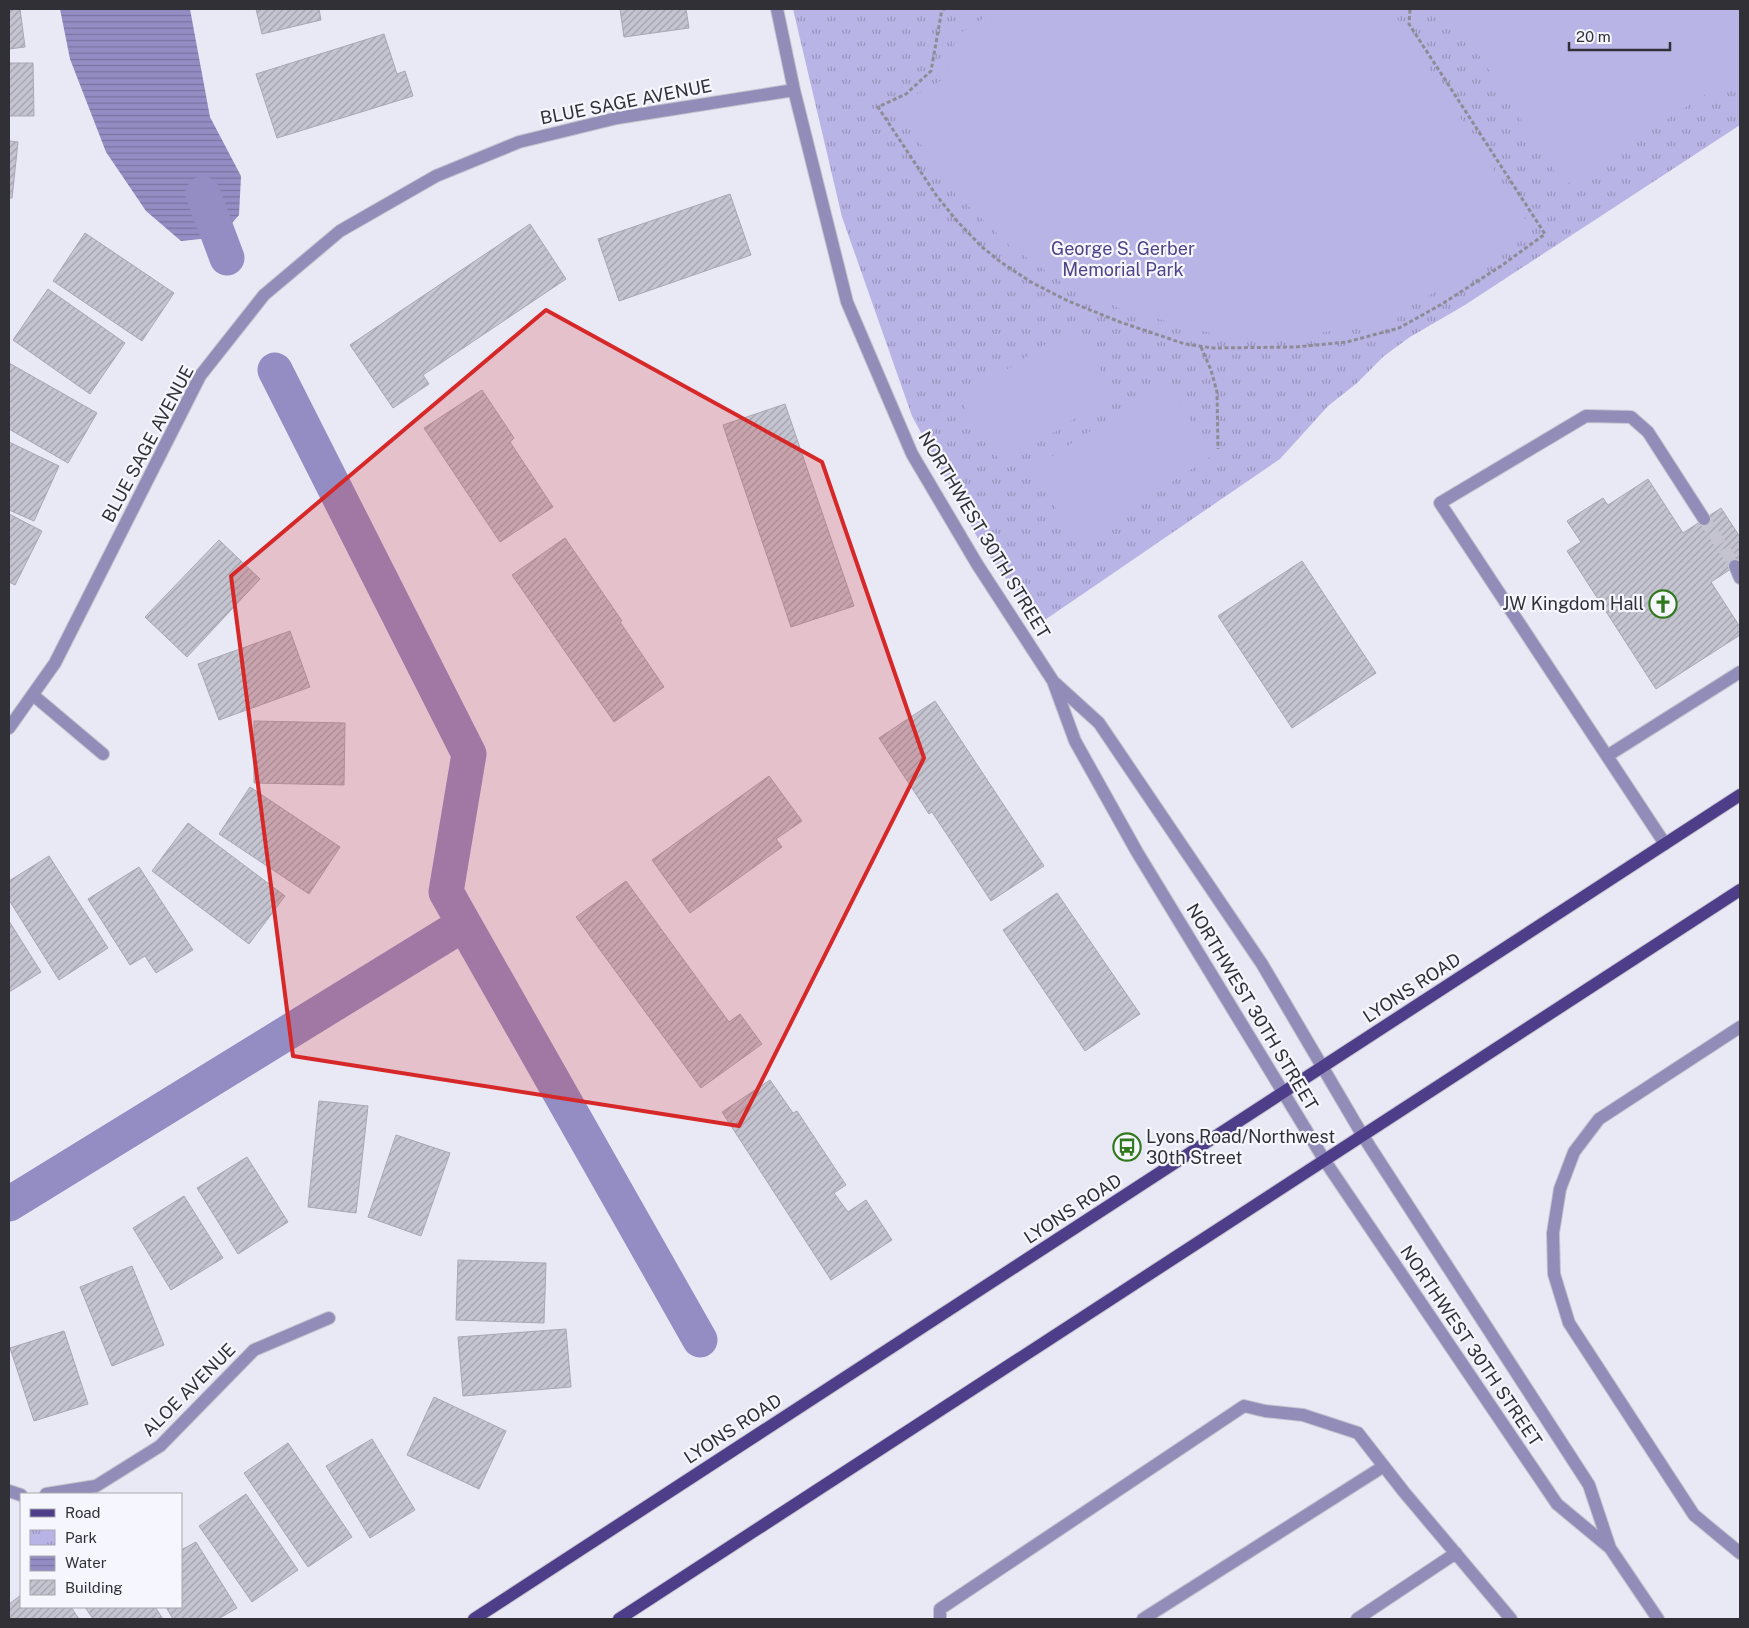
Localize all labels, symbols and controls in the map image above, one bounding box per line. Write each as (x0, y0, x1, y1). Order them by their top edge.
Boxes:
scale bar (1569, 20, 1670, 52)
text: 20 m (1576, 28, 1611, 45)
street label: BLUE SAGE AVENUE (538, 75, 713, 128)
park label: George S. Gerber Memorial Park (1051, 238, 1195, 280)
street label: BLUE SAGE AVENUE (97, 362, 198, 526)
street label: NORTHWEST 30TH STREET (914, 427, 1055, 642)
church icon: JW Kingdom Hall (1648, 589, 1678, 619)
place label: JW Kingdom Hall (1502, 593, 1644, 614)
street label: NORTHWEST 30TH STREET (1182, 899, 1323, 1114)
street label: LYONS ROAD (1359, 948, 1465, 1027)
place label: Lyons Road/Northwest 30th Street (1146, 1126, 1335, 1168)
bus stop icon: Lyons Road/Northwest 30th Street (1112, 1132, 1142, 1162)
street label: LYONS ROAD (1020, 1169, 1126, 1248)
street label: NORTHWEST 30TH STREET (1396, 1241, 1547, 1450)
street label: ALOE AVENUE (138, 1339, 240, 1441)
street label: LYONS ROAD (680, 1389, 786, 1468)
legend (20, 1493, 182, 1608)
text: Road (65, 1504, 101, 1521)
text: Park (65, 1529, 97, 1546)
text: Water (65, 1554, 107, 1571)
text: Building (65, 1579, 123, 1596)

